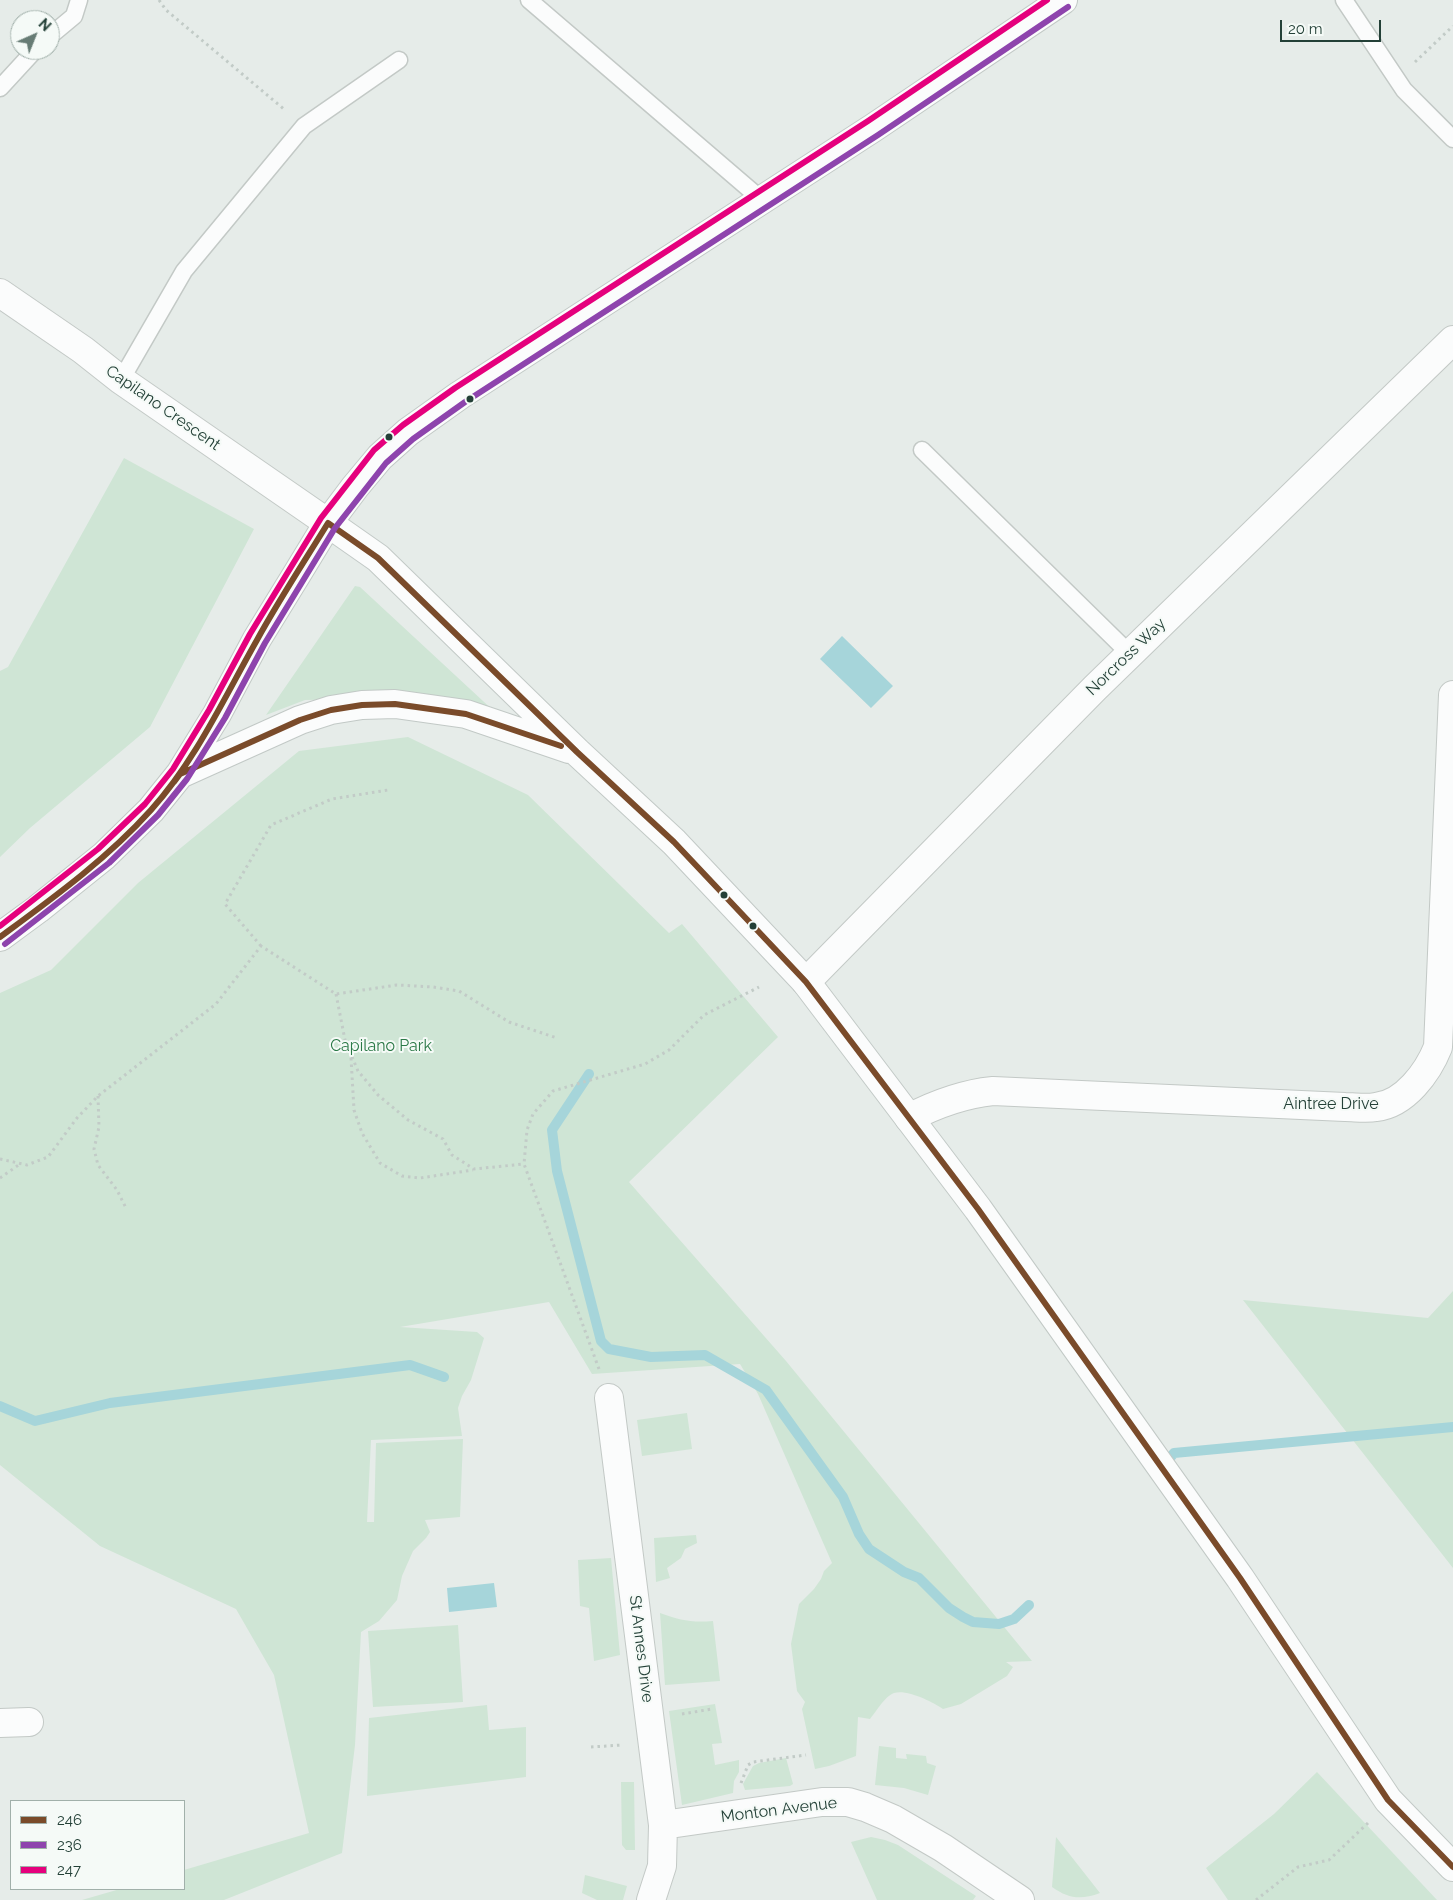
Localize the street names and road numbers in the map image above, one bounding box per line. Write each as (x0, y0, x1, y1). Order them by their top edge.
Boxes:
street label: Capilano Crescent (102, 361, 224, 455)
street label: Norcross Way (1082, 614, 1170, 700)
street label: Aintree Drive (1283, 1094, 1379, 1114)
street label: St Annes Drive (625, 1594, 657, 1704)
street label: Monton Avenue (720, 1793, 838, 1827)

